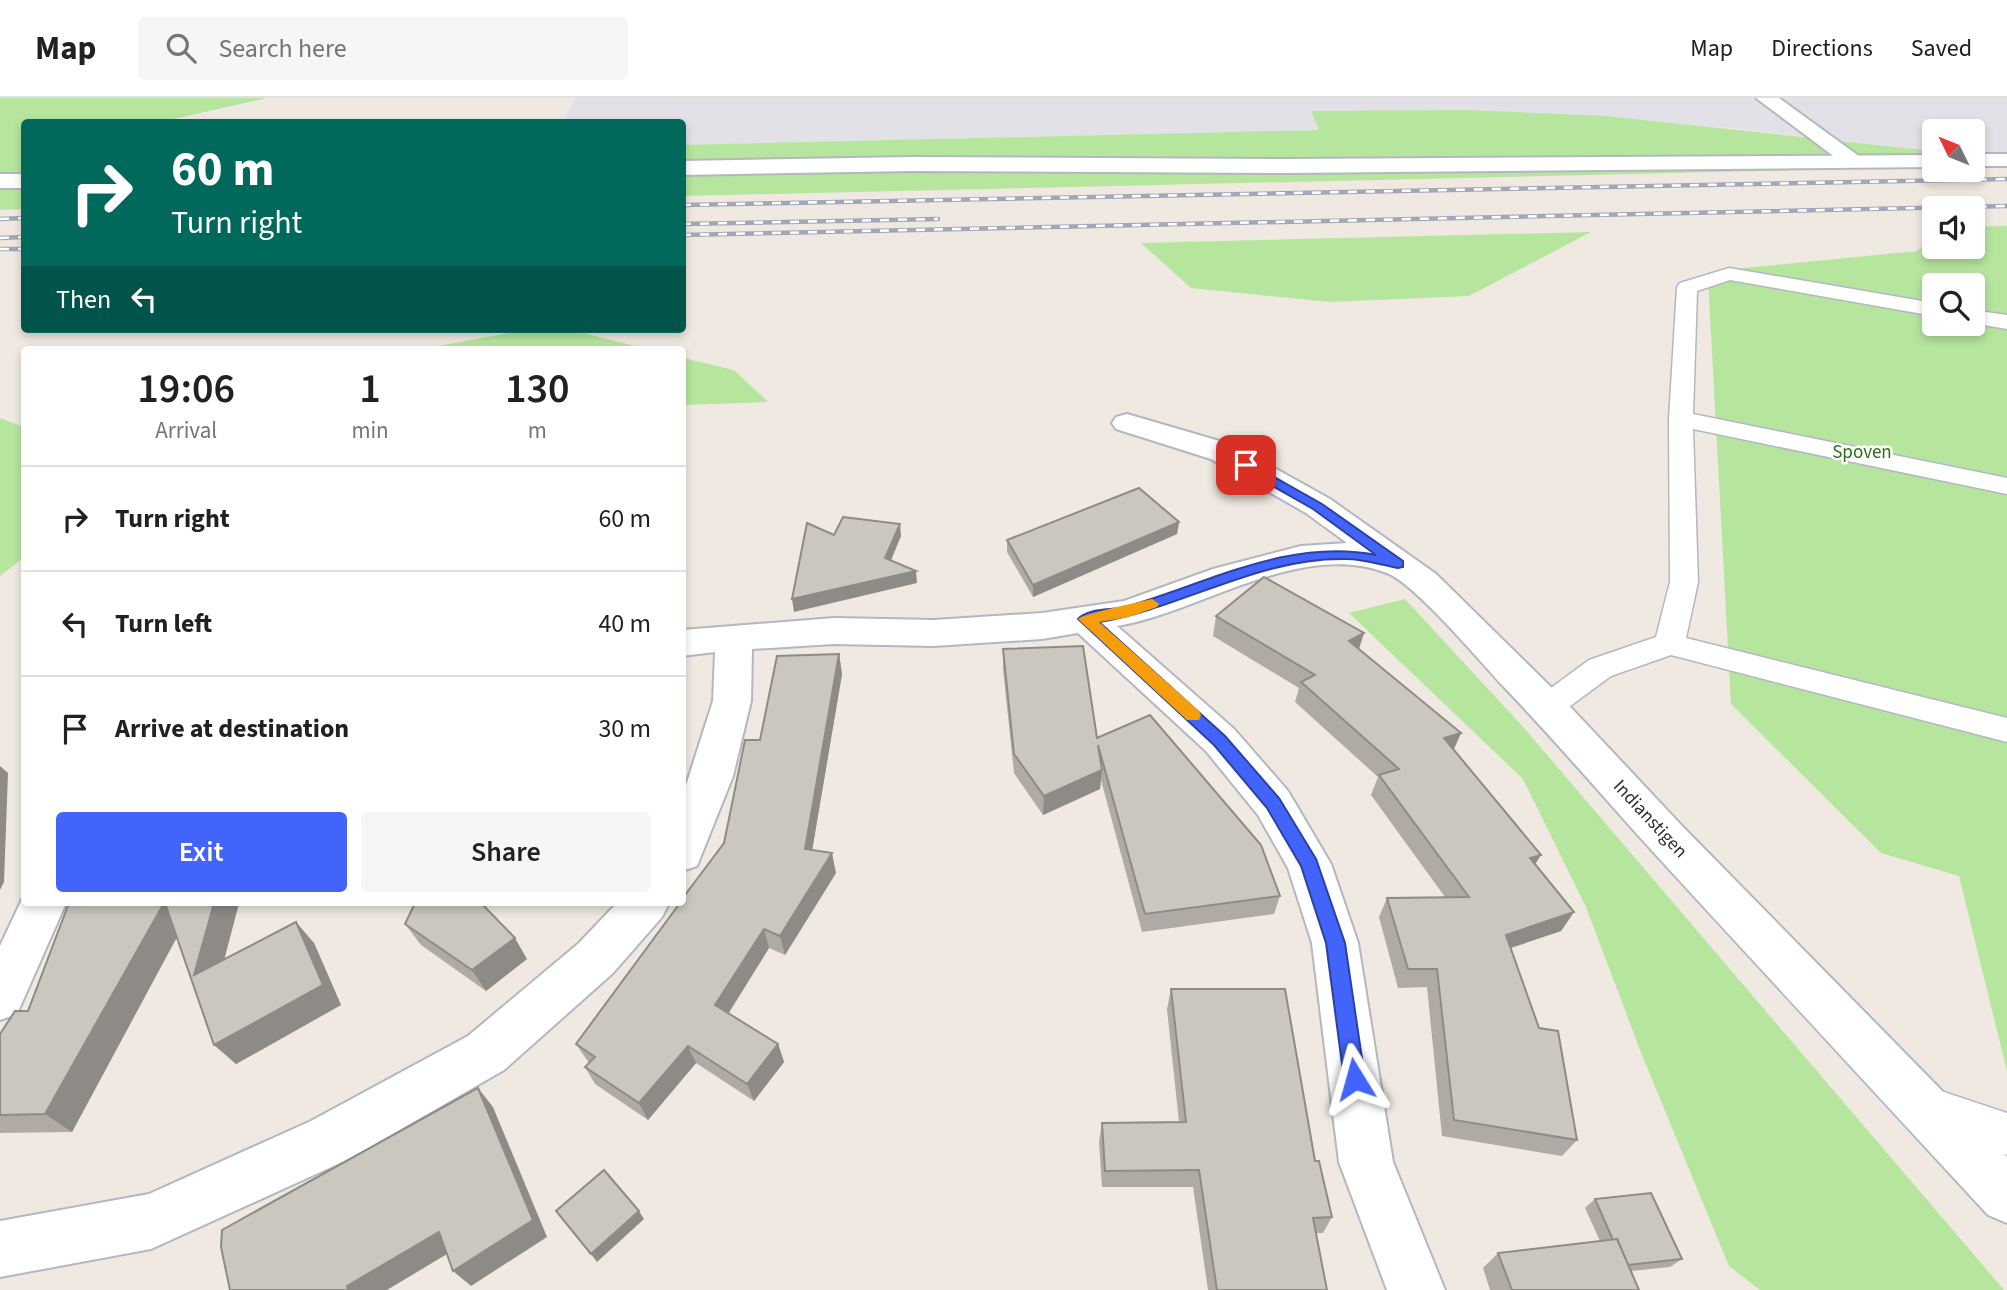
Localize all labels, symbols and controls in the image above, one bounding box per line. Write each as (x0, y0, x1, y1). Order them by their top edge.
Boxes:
search box (138, 17, 628, 80)
text: Map (35, 25, 96, 72)
icon: search (162, 29, 200, 67)
text: Search here (218, 30, 347, 67)
text: Map (1690, 31, 1733, 66)
text: Directions (1771, 31, 1873, 66)
text: Saved (1911, 31, 1972, 66)
north arrow (1922, 119, 1984, 182)
map controls (1922, 119, 1985, 336)
text: 60 m (171, 135, 275, 205)
icon: right (56, 147, 147, 238)
button: sound (1922, 196, 1985, 259)
text: Turn right (171, 200, 302, 246)
button: search (1922, 273, 1985, 336)
icon: left (125, 280, 163, 318)
text: Then (56, 281, 111, 318)
text: 19:06 (137, 359, 235, 419)
text: 1 (359, 359, 381, 419)
text: 130 (505, 359, 570, 419)
text: Arrival (155, 414, 217, 447)
text: min (351, 414, 389, 447)
text: m (528, 414, 547, 447)
pin (1216, 435, 1276, 495)
park label: Spoven (1832, 439, 1892, 466)
icon: arrive (1227, 446, 1265, 484)
icon: right (56, 500, 94, 538)
text: Turn right (115, 500, 230, 537)
text: 60 m (598, 500, 651, 537)
icon: left (56, 605, 94, 643)
text: Turn left (115, 605, 212, 642)
text: 40 m (598, 605, 651, 642)
icon: arrive (56, 710, 94, 748)
text: Arrive at destination (115, 710, 349, 747)
text: 30 m (598, 710, 651, 747)
street label: Indianstigen (1607, 774, 1693, 864)
button: Exit (56, 812, 347, 892)
button: Share (361, 812, 651, 892)
position arrow (1318, 1042, 1392, 1116)

